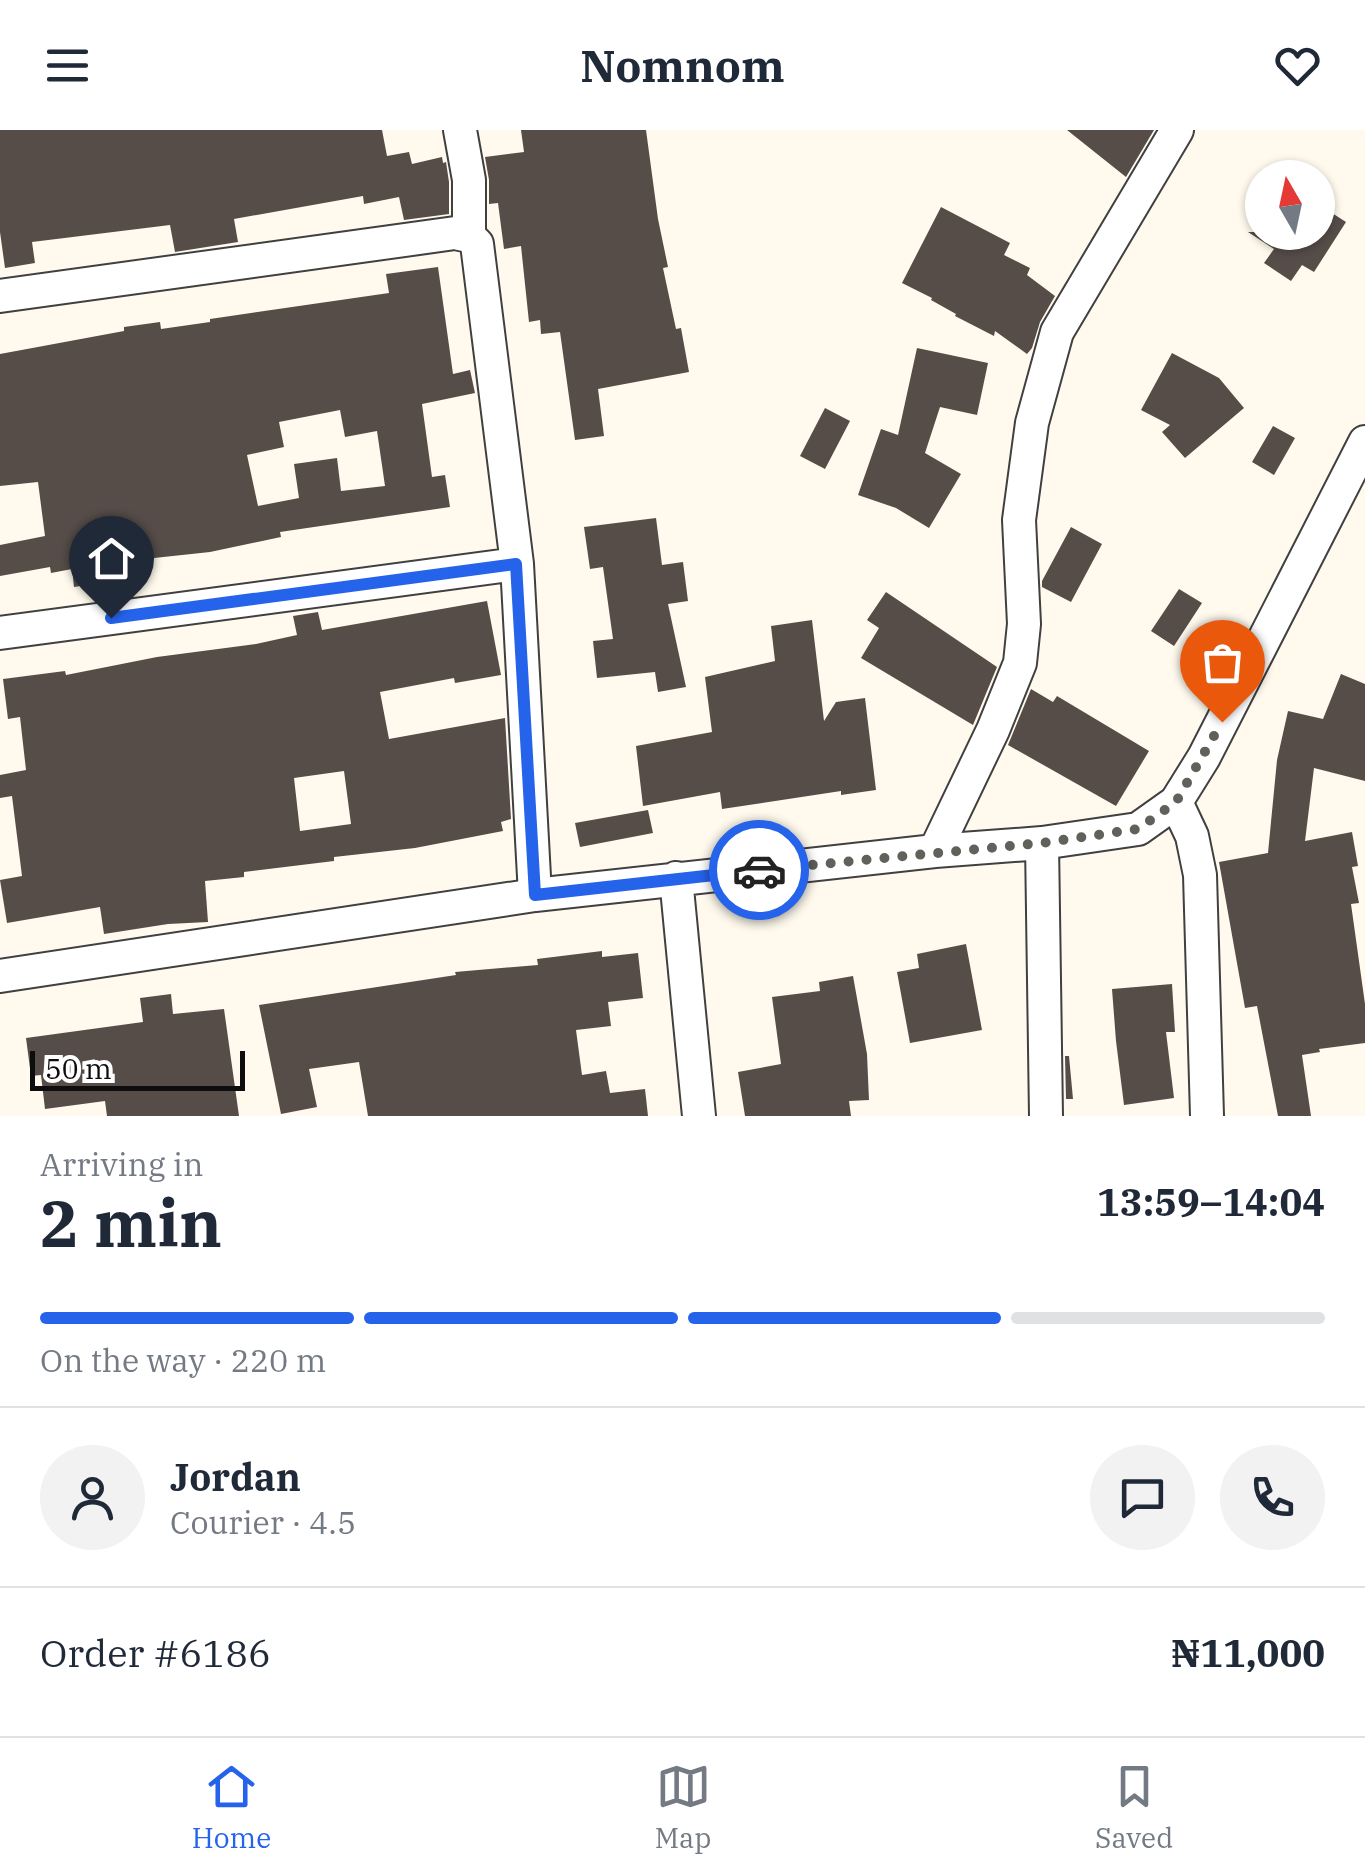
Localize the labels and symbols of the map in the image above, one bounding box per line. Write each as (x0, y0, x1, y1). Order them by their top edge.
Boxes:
north arrow (1245, 160, 1335, 250)
pin (69, 516, 154, 619)
pin (1180, 620, 1265, 723)
courier (709, 820, 809, 920)
scale bar (30, 1046, 245, 1090)

